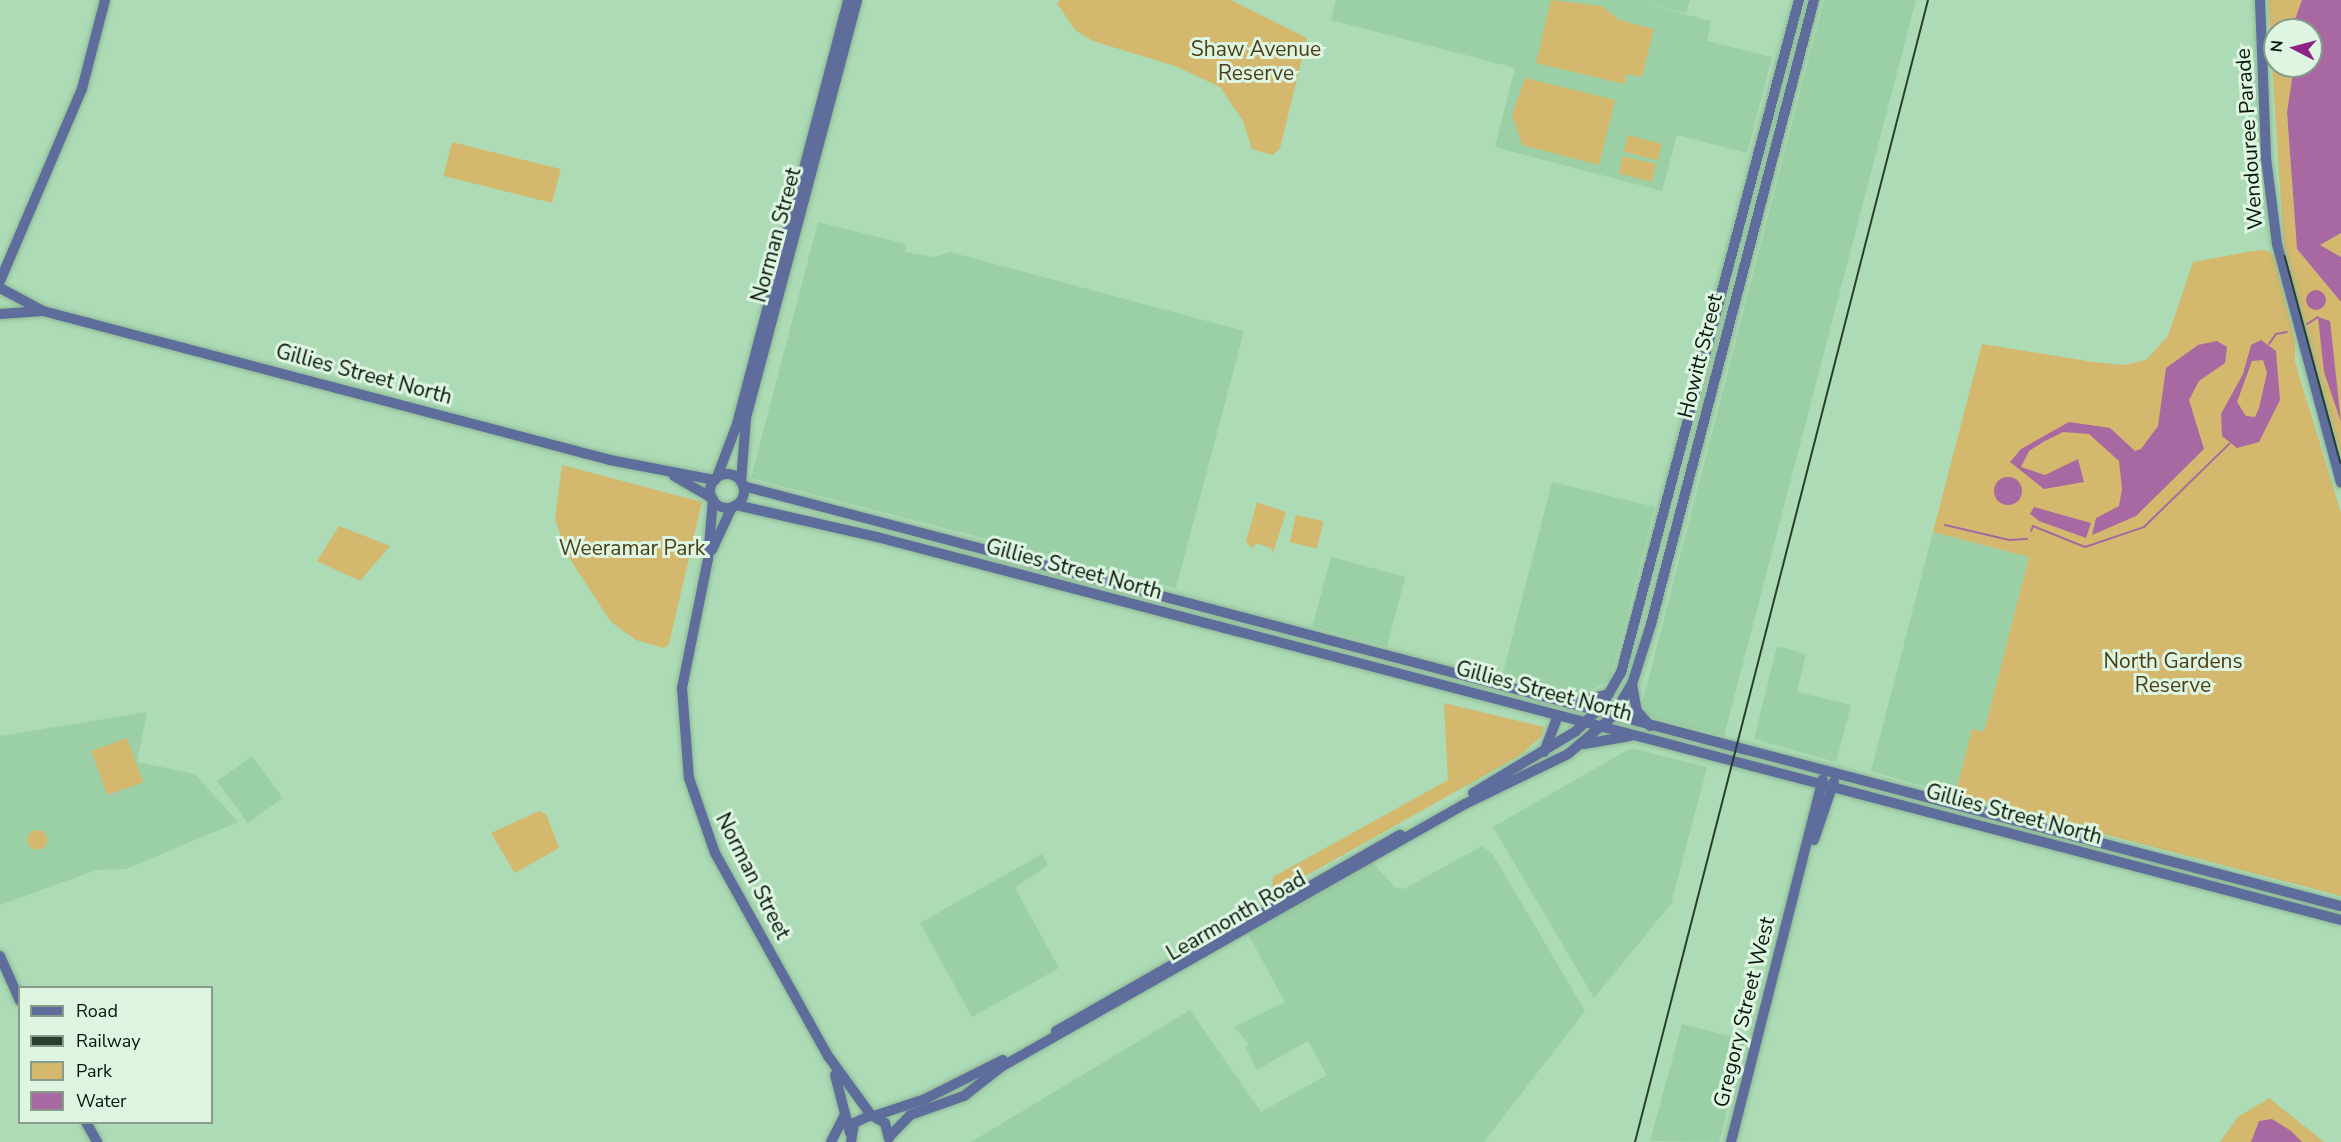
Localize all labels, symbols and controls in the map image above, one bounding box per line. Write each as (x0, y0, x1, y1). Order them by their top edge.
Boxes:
north arrow (2263, 18, 2323, 78)
park label: Shaw Avenue Reserve (1191, 36, 1321, 86)
text: N (2266, 39, 2289, 53)
street label: Wendouree Parade (2230, 47, 2268, 231)
street label: Norman Street (746, 165, 806, 305)
street label: Howitt Street (1672, 291, 1728, 421)
street label: Gillies Street North (273, 338, 455, 410)
street label: Gillies Street North (983, 533, 1165, 605)
park label: Weeramar Park (559, 535, 705, 561)
park label: North Gardens Reserve (2103, 648, 2243, 698)
street label: Gillies Street North (1453, 655, 1635, 727)
street label: Gillies Street North (1923, 778, 2105, 850)
street label: Norman Street (710, 809, 796, 943)
street label: Learmonth Road (1162, 866, 1310, 966)
street label: Gregory Street West (1708, 914, 1780, 1110)
legend (18, 986, 213, 1124)
text: Road (76, 999, 118, 1023)
text: Railway (76, 1029, 141, 1053)
text: Park (76, 1059, 112, 1083)
text: Water (76, 1089, 127, 1113)

